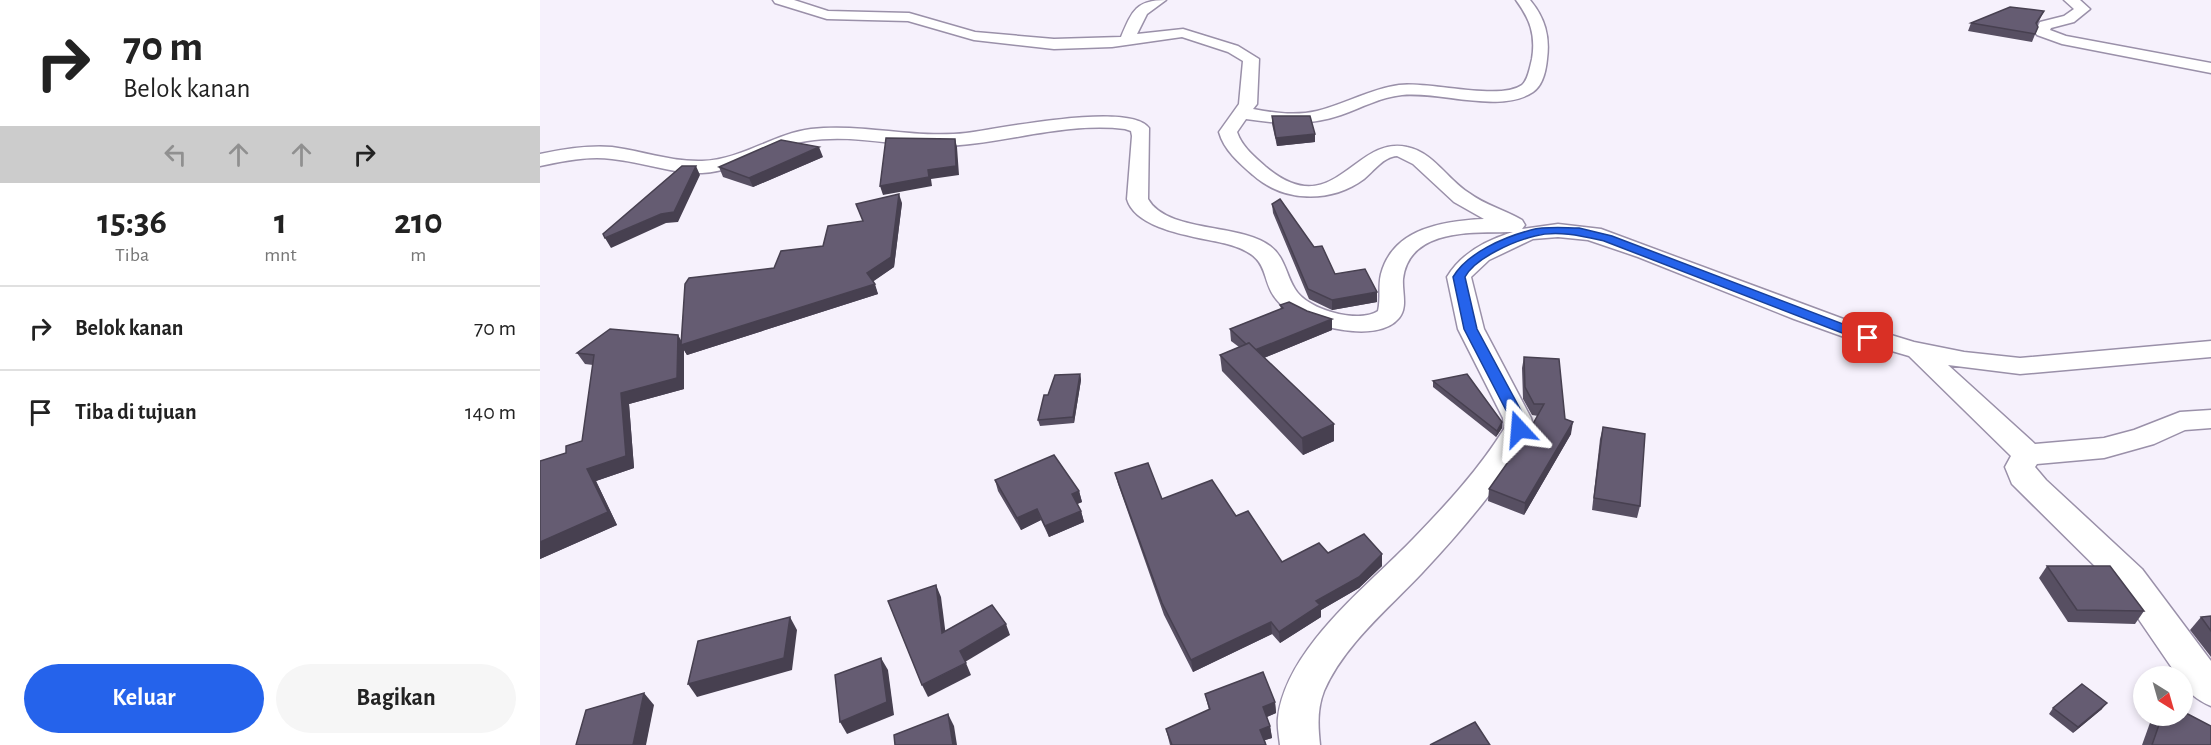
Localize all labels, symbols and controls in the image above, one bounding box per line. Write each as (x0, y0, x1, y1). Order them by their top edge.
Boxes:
icon: right (24, 24, 102, 102)
text: 70 m (123, 26, 203, 68)
text: Belok kanan (123, 75, 250, 102)
icon: left (159, 138, 192, 171)
icon: ahead (222, 138, 255, 171)
icon: ahead (285, 138, 318, 171)
icon: right (348, 138, 381, 171)
text: 15:36 (97, 204, 167, 240)
text: 1 (274, 204, 287, 240)
text: 210 (394, 204, 443, 240)
text: Tiba (115, 245, 149, 265)
text: mnt (264, 245, 297, 265)
text: m (410, 245, 426, 265)
icon: right (24, 312, 57, 345)
pin (1842, 312, 1893, 363)
text: Belok kanan (75, 317, 183, 339)
text: 70 m (474, 317, 516, 339)
icon: arrive (1851, 321, 1884, 354)
icon: arrive (24, 396, 57, 429)
position arrow (1487, 397, 1551, 461)
text: Tiba di tujuan (75, 401, 197, 423)
text: 140 m (465, 401, 516, 423)
button: Keluar (24, 664, 264, 733)
button: Bagikan (276, 664, 516, 733)
north arrow (2133, 666, 2193, 726)
map controls (2133, 666, 2193, 726)

